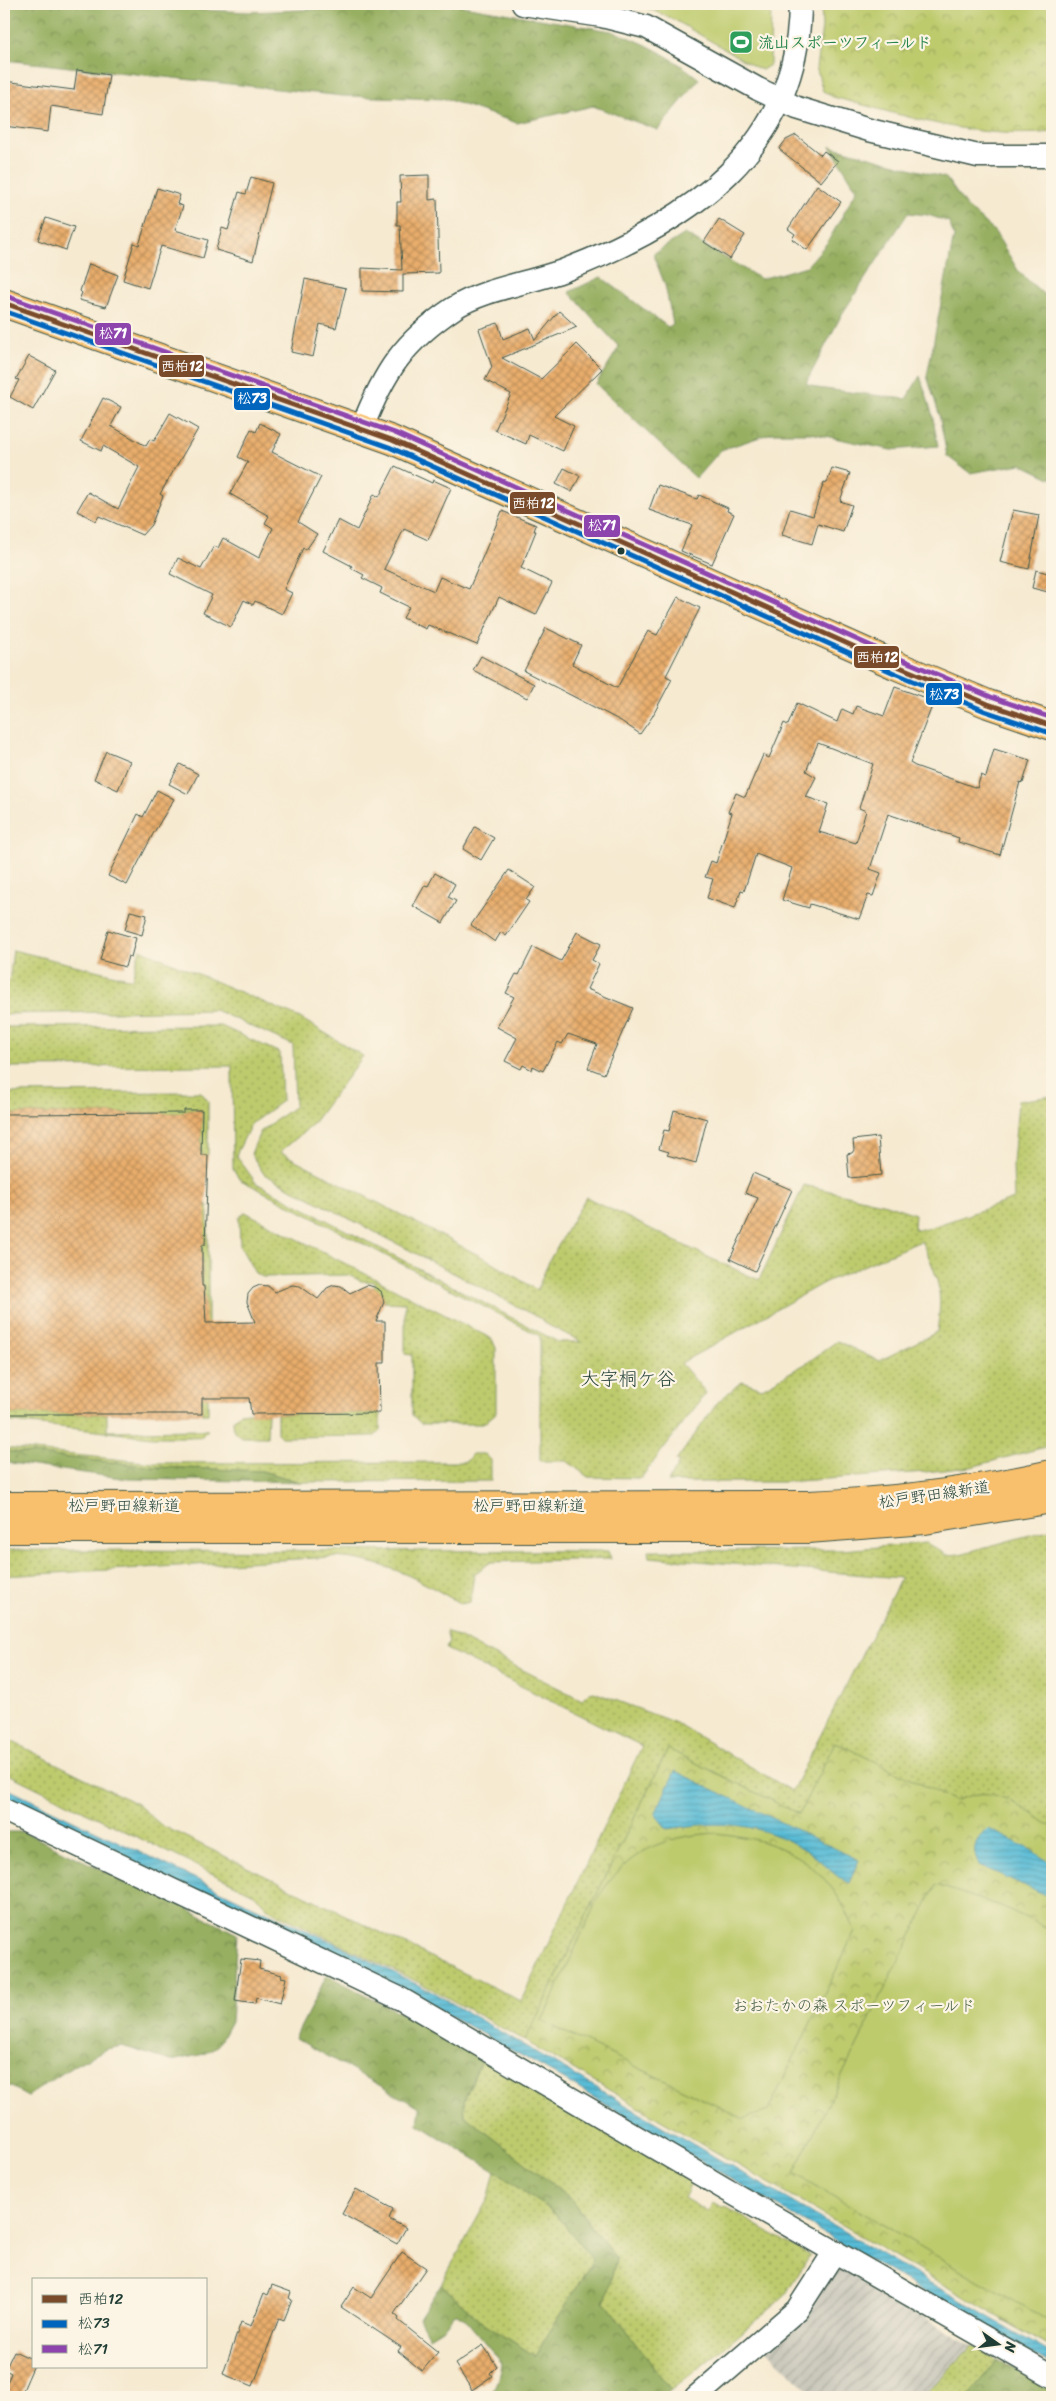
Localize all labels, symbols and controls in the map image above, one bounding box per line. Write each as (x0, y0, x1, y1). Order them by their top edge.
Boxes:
place label: 流山スポーツフィールド (758, 28, 932, 57)
sports icon: 流山スポーツフィールド (728, 29, 754, 55)
text: 松71 (99, 321, 127, 346)
line badge: 松71 (94, 322, 132, 346)
line badge: 西柏12 (158, 354, 205, 378)
text: 西柏12 (161, 354, 204, 379)
text: 松73 (237, 386, 267, 411)
line badge: 松73 (233, 387, 271, 411)
line badge: 西柏12 (509, 491, 556, 515)
text: 西柏12 (512, 491, 555, 516)
text: 松71 (588, 513, 616, 538)
line badge: 松71 (583, 514, 621, 538)
unlabelled marker (616, 546, 626, 556)
line badge: 西柏12 (853, 645, 900, 669)
text: 西柏12 (856, 645, 899, 670)
line badge: 松73 (925, 682, 963, 706)
text: 松73 (929, 682, 959, 707)
district label: 大字桐ケ谷 (580, 1362, 676, 1395)
street label: 松戸野田線新道 (877, 1472, 992, 1517)
street label: 松戸野田線新道 (68, 1491, 180, 1520)
street label: 松戸野田線新道 (473, 1491, 585, 1520)
park label: おおたかの森 スポーツフィールド (733, 1991, 975, 2020)
legend (32, 2278, 208, 2368)
text: 西柏12 (78, 2286, 123, 2312)
text: 松73 (78, 2310, 110, 2336)
north arrow (974, 2318, 1024, 2368)
text: 松71 (78, 2336, 108, 2362)
text: N (997, 2338, 1024, 2355)

